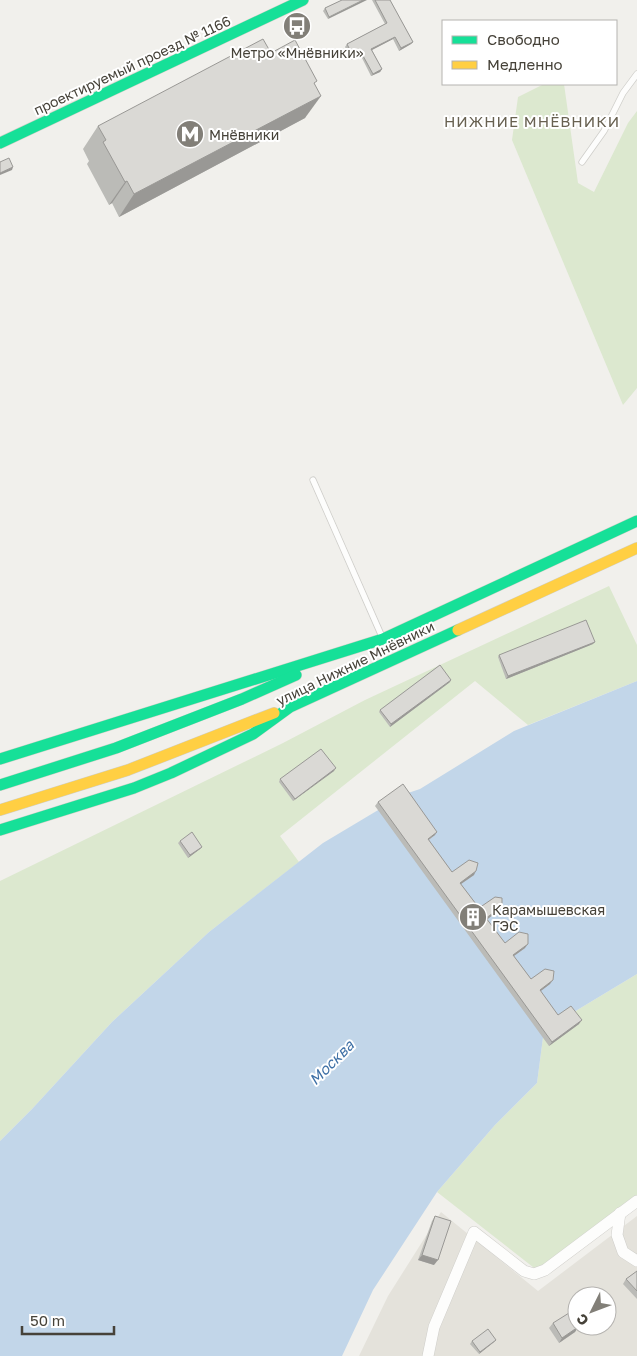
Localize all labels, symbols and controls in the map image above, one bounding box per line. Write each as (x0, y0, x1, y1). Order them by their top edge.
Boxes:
bus stop icon: Метро «Мнёвники» (282, 11, 312, 41)
street label: проектируемый проезд № 1166 (31, 12, 233, 118)
legend (442, 20, 617, 85)
text: Свободно (487, 30, 560, 48)
place label: Метро «Мнёвники» (230, 44, 364, 61)
text: Медленно (487, 55, 563, 73)
district label: НИЖНИЕ МНЁВНИКИ (444, 112, 620, 130)
metro station icon: Мнёвники (175, 119, 205, 149)
place label: Мнёвники (209, 126, 279, 143)
street label: улица Нижние Мнёвники (273, 617, 437, 709)
place label: Карамышевская ГЭС (492, 901, 605, 934)
building icon: Карамышевская ГЭС (458, 902, 488, 932)
water label: Москва (305, 1036, 357, 1088)
north arrow (567, 1286, 617, 1336)
scale bar (22, 1304, 115, 1336)
text: 50 m (30, 1311, 65, 1329)
text: С (572, 1311, 592, 1329)

